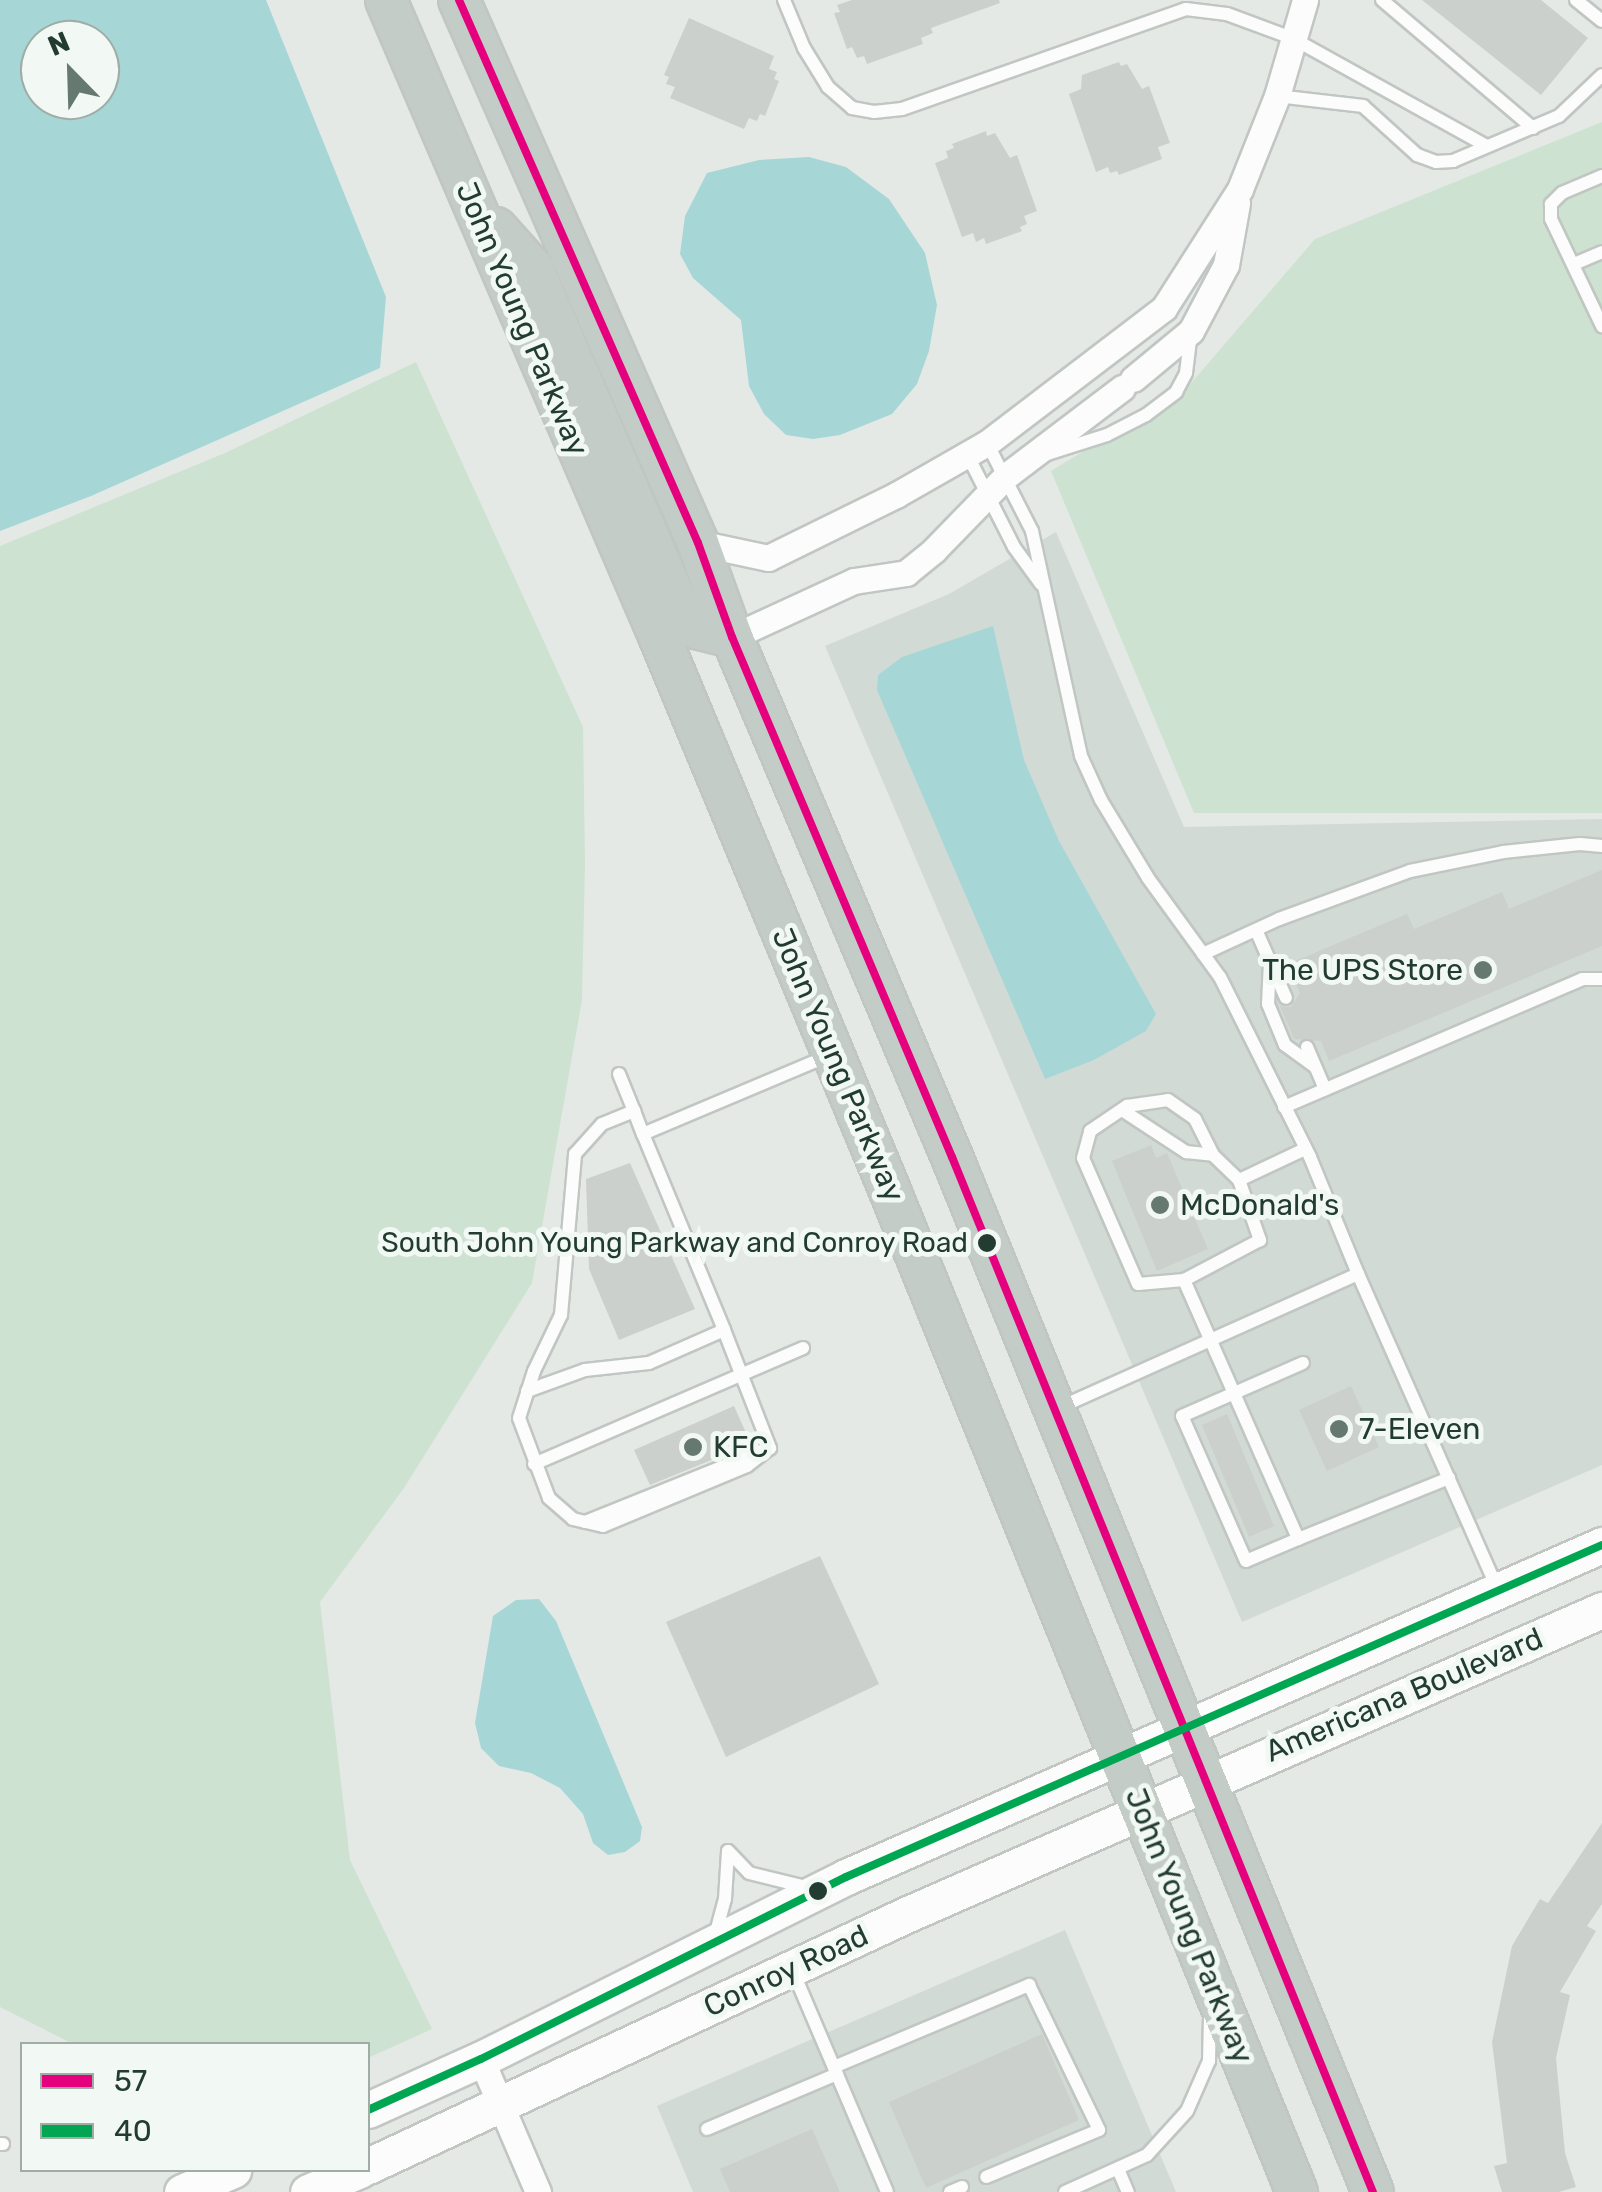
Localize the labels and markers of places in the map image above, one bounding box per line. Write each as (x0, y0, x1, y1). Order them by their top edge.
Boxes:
place label: The UPS Store (1262, 952, 1463, 988)
marker: The UPS Store (1472, 959, 1494, 981)
place label: McDonald's (1180, 1187, 1339, 1223)
marker: McDonald's (1149, 1194, 1171, 1216)
place label: South John Young Parkway and Conroy Road (379, 1226, 968, 1260)
marker: South John Young Parkway and Conroy Road (977, 1233, 997, 1253)
place label: 7-Eleven (1359, 1411, 1480, 1447)
marker: 7-Eleven (1328, 1418, 1350, 1440)
place label: KFC (713, 1429, 768, 1465)
marker: KFC (682, 1436, 704, 1458)
unlabelled marker (808, 1881, 828, 1901)

